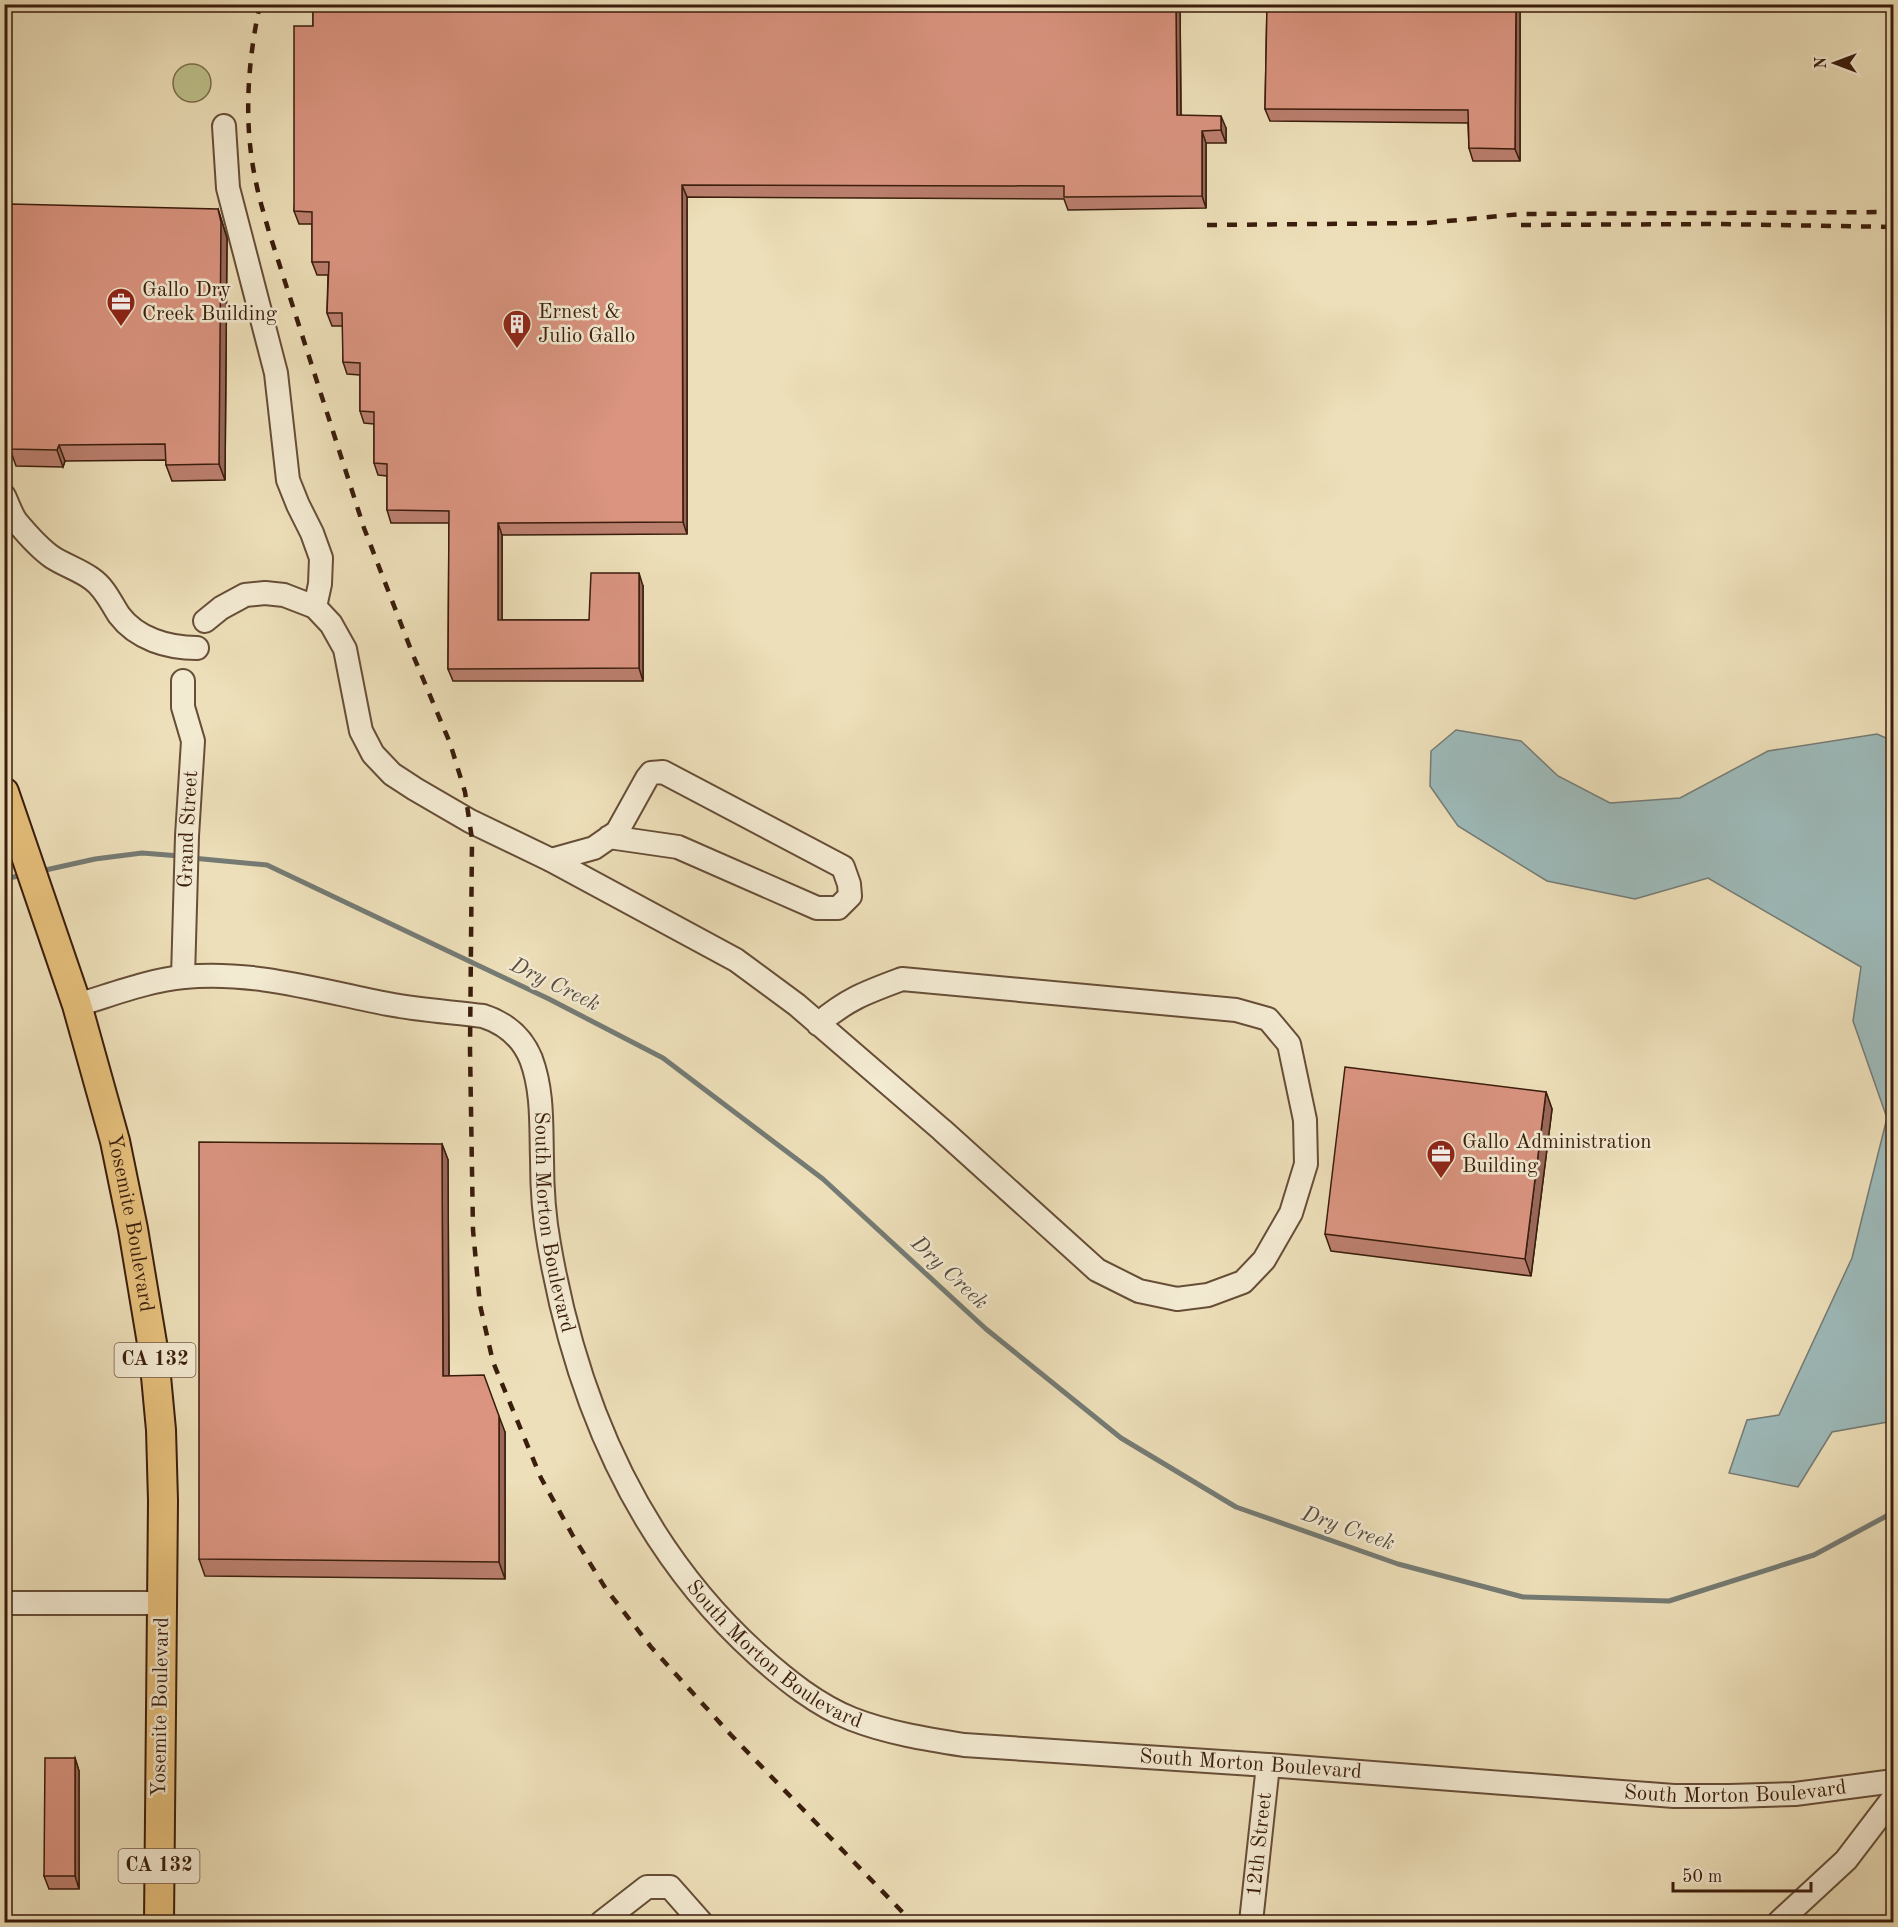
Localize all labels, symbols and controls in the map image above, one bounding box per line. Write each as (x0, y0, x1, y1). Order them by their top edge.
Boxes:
north arrow (1805, 33, 1865, 93)
text: N (1814, 56, 1830, 69)
place label: Gallo Dry Creek Building (142, 280, 278, 325)
office icon: Gallo Dry Creek Building (105, 286, 137, 328)
place label: Ernest & Julio Gallo (538, 302, 635, 347)
building icon: Ernest & Julio Gallo (501, 308, 533, 350)
street label: Grand Street (175, 770, 202, 888)
water label: Dry Creek (506, 954, 603, 1016)
street label: South Morton Boulevard (530, 1111, 578, 1335)
place label: Gallo Administration Building (1462, 1132, 1652, 1177)
street label: Yosemite Boulevard (103, 1133, 157, 1314)
office icon: Gallo Administration Building (1425, 1138, 1457, 1180)
water label: Dry Creek (906, 1231, 992, 1314)
road number: CA 132 (114, 1343, 195, 1377)
water label: Dry Creek (1298, 1503, 1397, 1555)
street label: South Morton Boulevard (682, 1576, 865, 1732)
street label: Yosemite Boulevard (149, 1617, 173, 1797)
street label: South Morton Boulevard (1139, 1746, 1363, 1783)
street label: South Morton Boulevard (1623, 1777, 1848, 1807)
street label: 12th Street (1243, 1791, 1275, 1898)
road number: CA 132 (118, 1849, 200, 1883)
scale bar (1673, 1855, 1811, 1893)
text: 50 m (1682, 1868, 1722, 1886)

